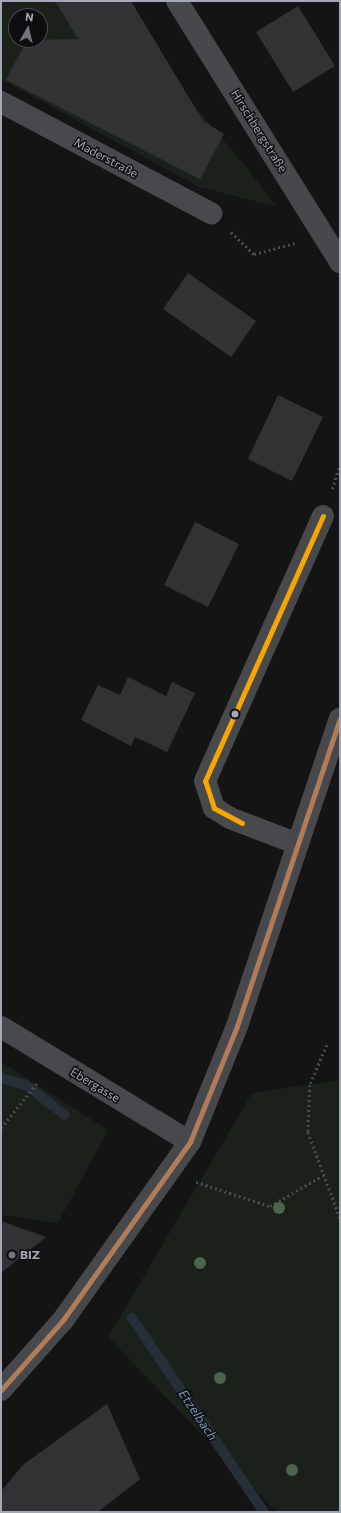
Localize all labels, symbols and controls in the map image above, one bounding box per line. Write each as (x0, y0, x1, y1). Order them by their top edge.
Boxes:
north arrow (8, 8, 48, 48)
text: N (25, 10, 35, 24)
street label: Hirschbergstraße (228, 87, 290, 175)
street label: Maderstraße (72, 135, 140, 181)
unlabelled marker (230, 709, 240, 719)
street label: Ebergasse (68, 1065, 122, 1105)
place label: BIZ (20, 1248, 40, 1262)
marker: BIZ (7, 1250, 17, 1260)
water label: Etzelbach (175, 1387, 221, 1443)

